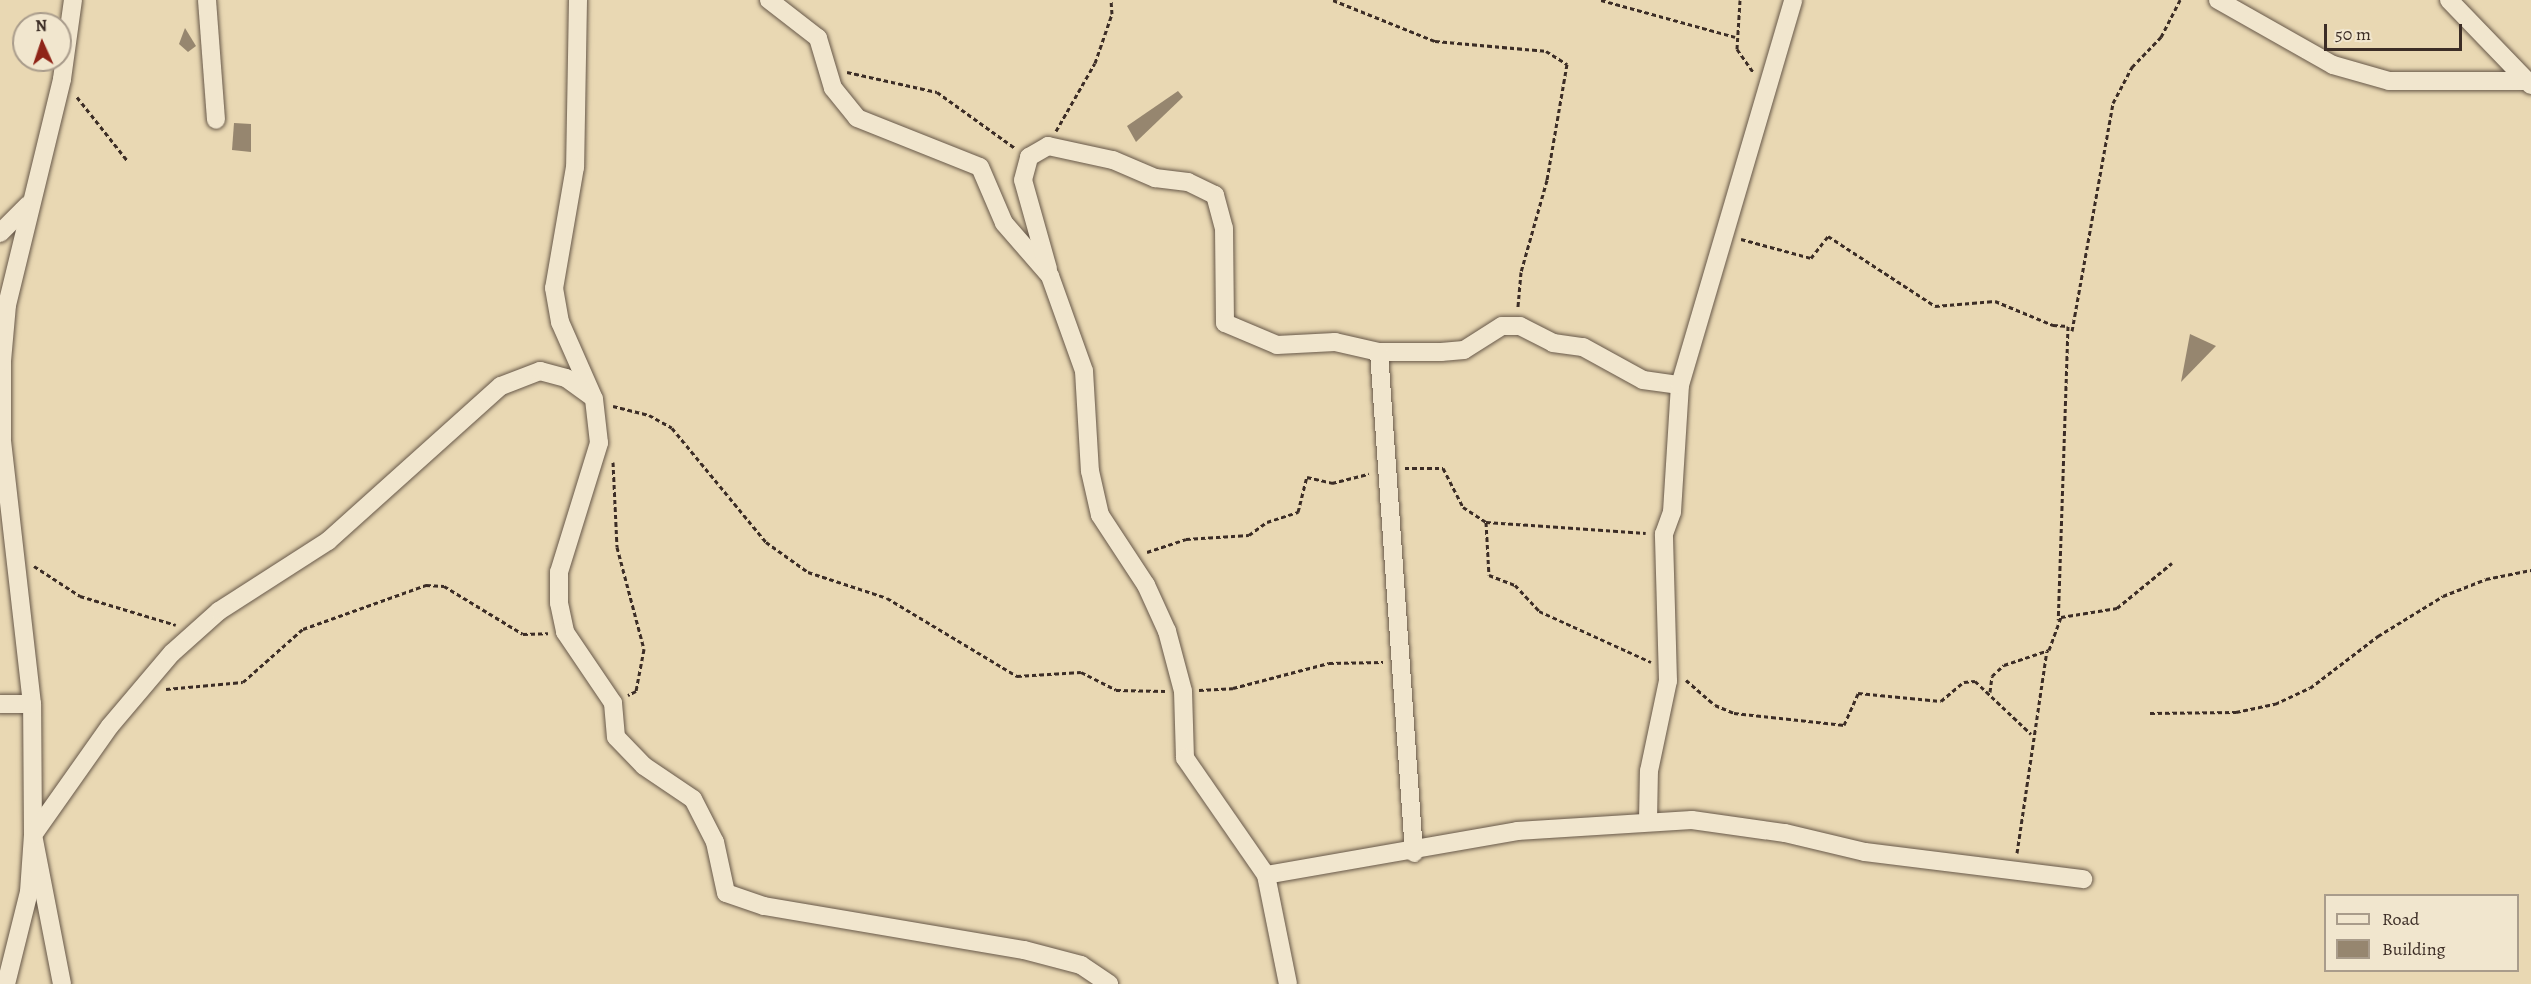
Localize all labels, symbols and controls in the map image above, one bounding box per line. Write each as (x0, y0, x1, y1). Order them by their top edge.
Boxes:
north arrow (12, 12, 72, 72)
scale bar (2327, 12, 2465, 50)
text: N (35, 15, 48, 37)
text: 50 m (2335, 22, 2371, 46)
legend (2324, 894, 2519, 972)
text: Road (2382, 907, 2419, 931)
text: Building (2382, 937, 2446, 961)

